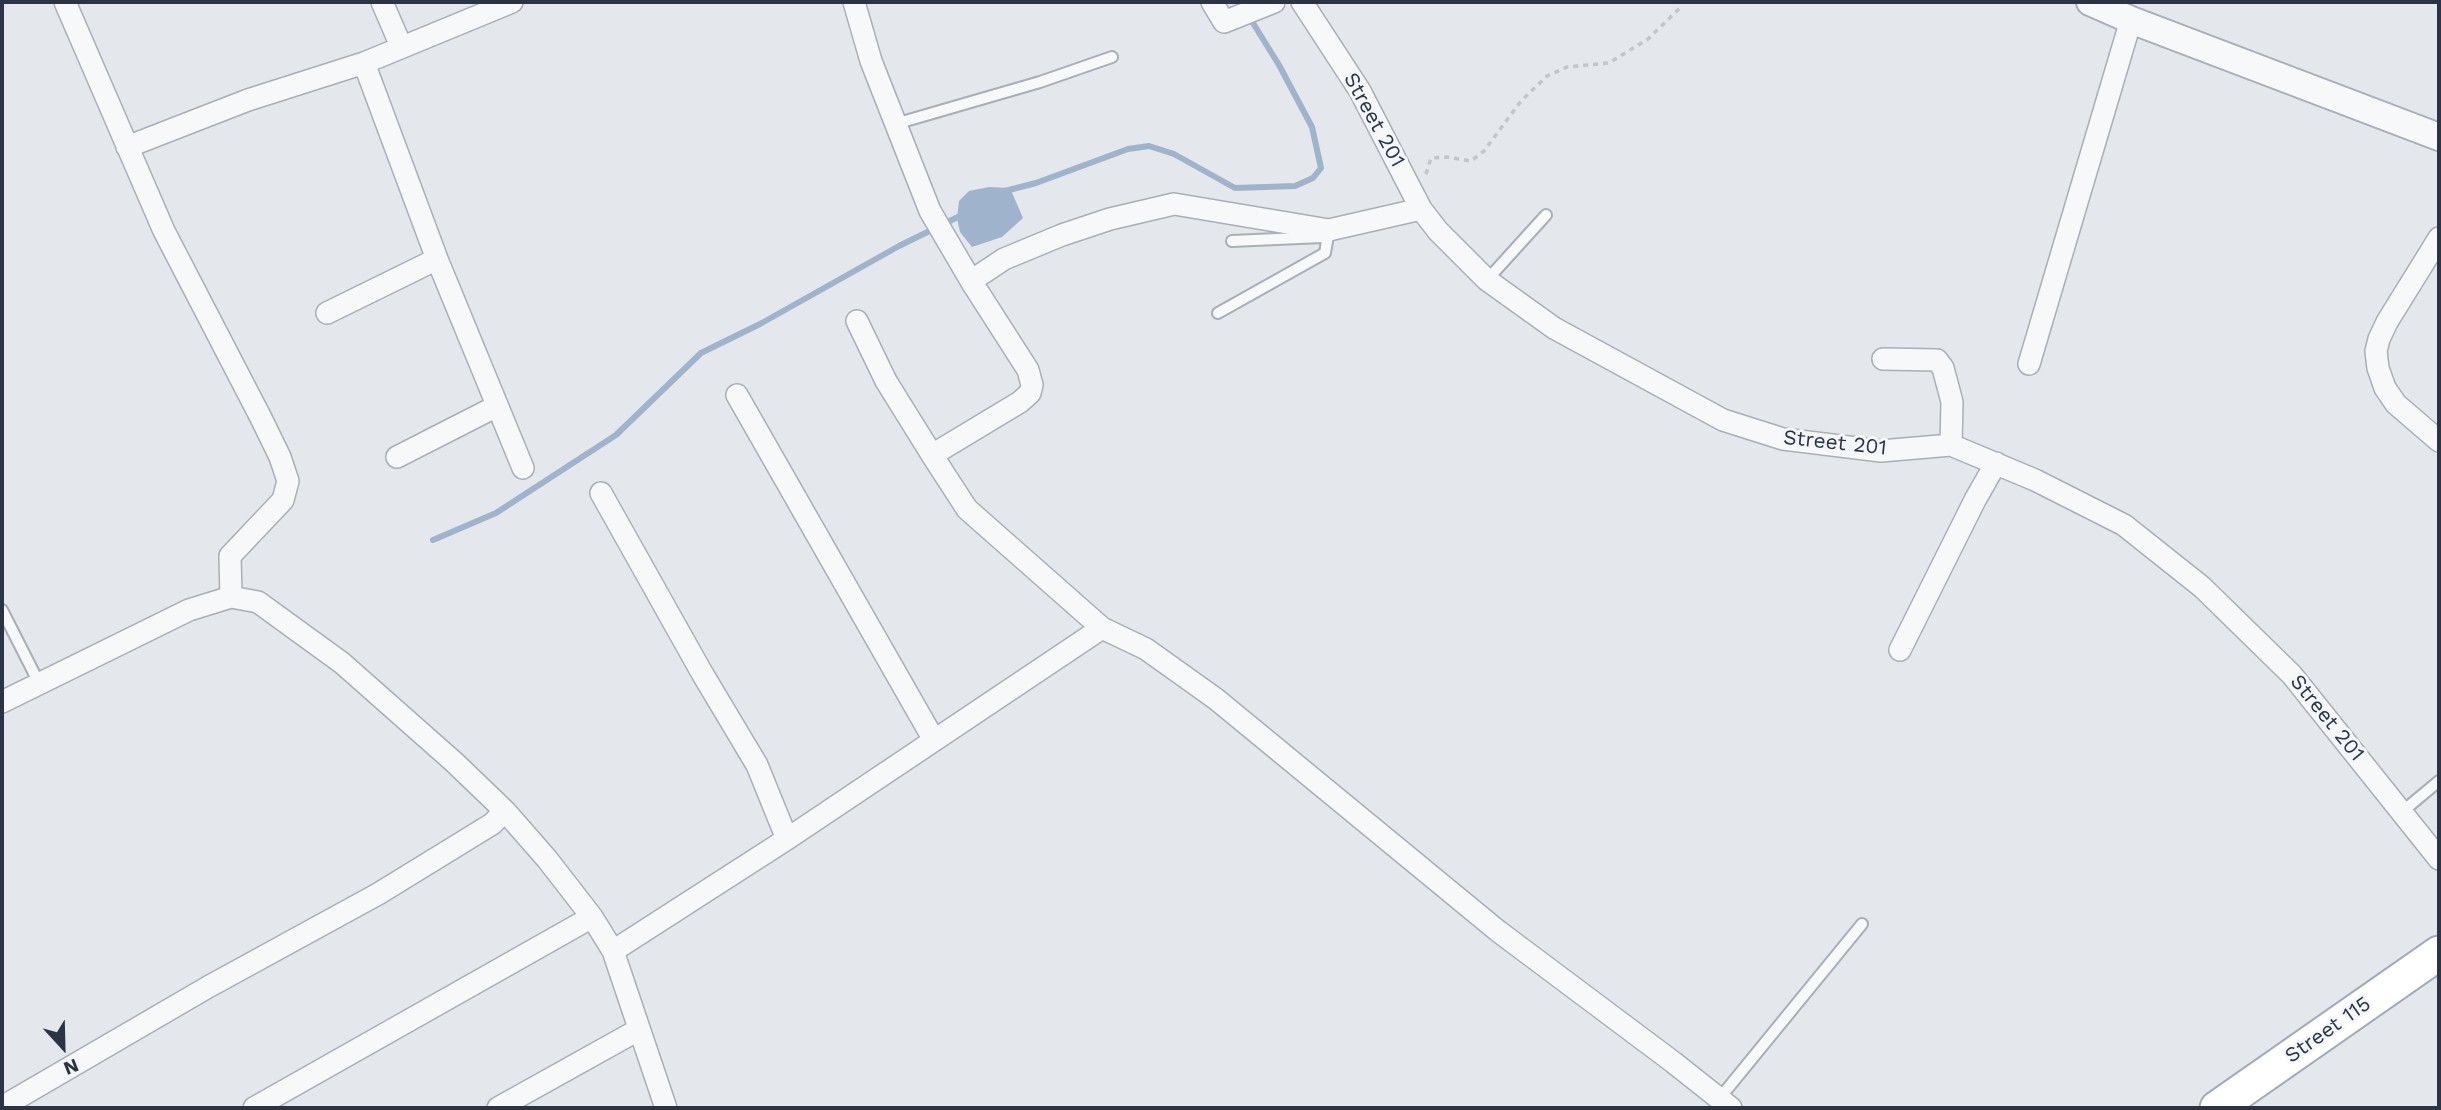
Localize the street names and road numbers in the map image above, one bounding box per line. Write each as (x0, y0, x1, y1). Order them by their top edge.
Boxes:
street label: Street 201 (1338, 68, 1410, 172)
street label: Street 201 (1782, 425, 1888, 461)
street label: Street 201 (2285, 670, 2369, 766)
street label: Street 115 (2280, 991, 2376, 1069)

